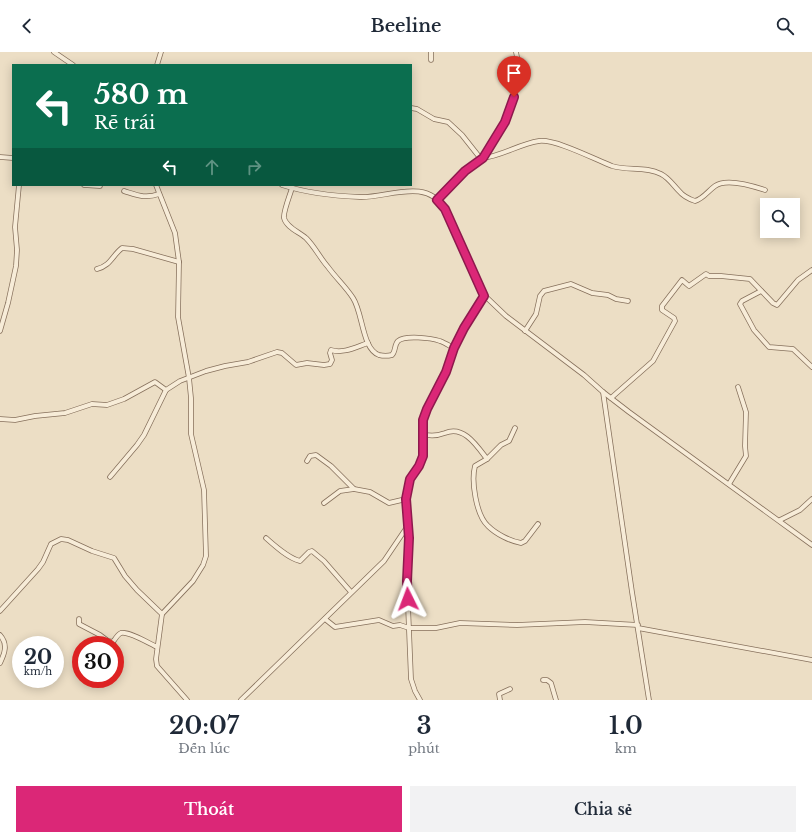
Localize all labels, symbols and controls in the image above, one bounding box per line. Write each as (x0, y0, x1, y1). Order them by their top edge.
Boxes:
icon: back (16, 15, 38, 37)
text: Beeline (370, 15, 442, 37)
icon: search (774, 15, 796, 37)
pin (497, 56, 531, 97)
icon: arrive (503, 62, 525, 84)
text: 580 m (94, 77, 188, 112)
icon: left (28, 80, 80, 132)
text: Rẽ trái (94, 112, 155, 134)
icon: left (159, 156, 181, 178)
icon: ahead (201, 156, 223, 178)
icon: right (243, 156, 265, 178)
map controls (760, 198, 800, 238)
button: search (760, 198, 800, 238)
position arrow (387, 578, 429, 620)
speed limit sign: 30 (72, 636, 124, 688)
text: 20 (24, 645, 52, 669)
text: km/h (24, 665, 52, 678)
text: 20:07 (169, 711, 239, 740)
text: 3 (416, 711, 432, 740)
text: 1.0 (609, 711, 643, 740)
text: Đến lúc (178, 740, 230, 757)
text: phút (408, 740, 440, 757)
text: km (615, 740, 637, 757)
button: Thoát (16, 786, 402, 832)
button: Chia sẻ (410, 786, 796, 832)

